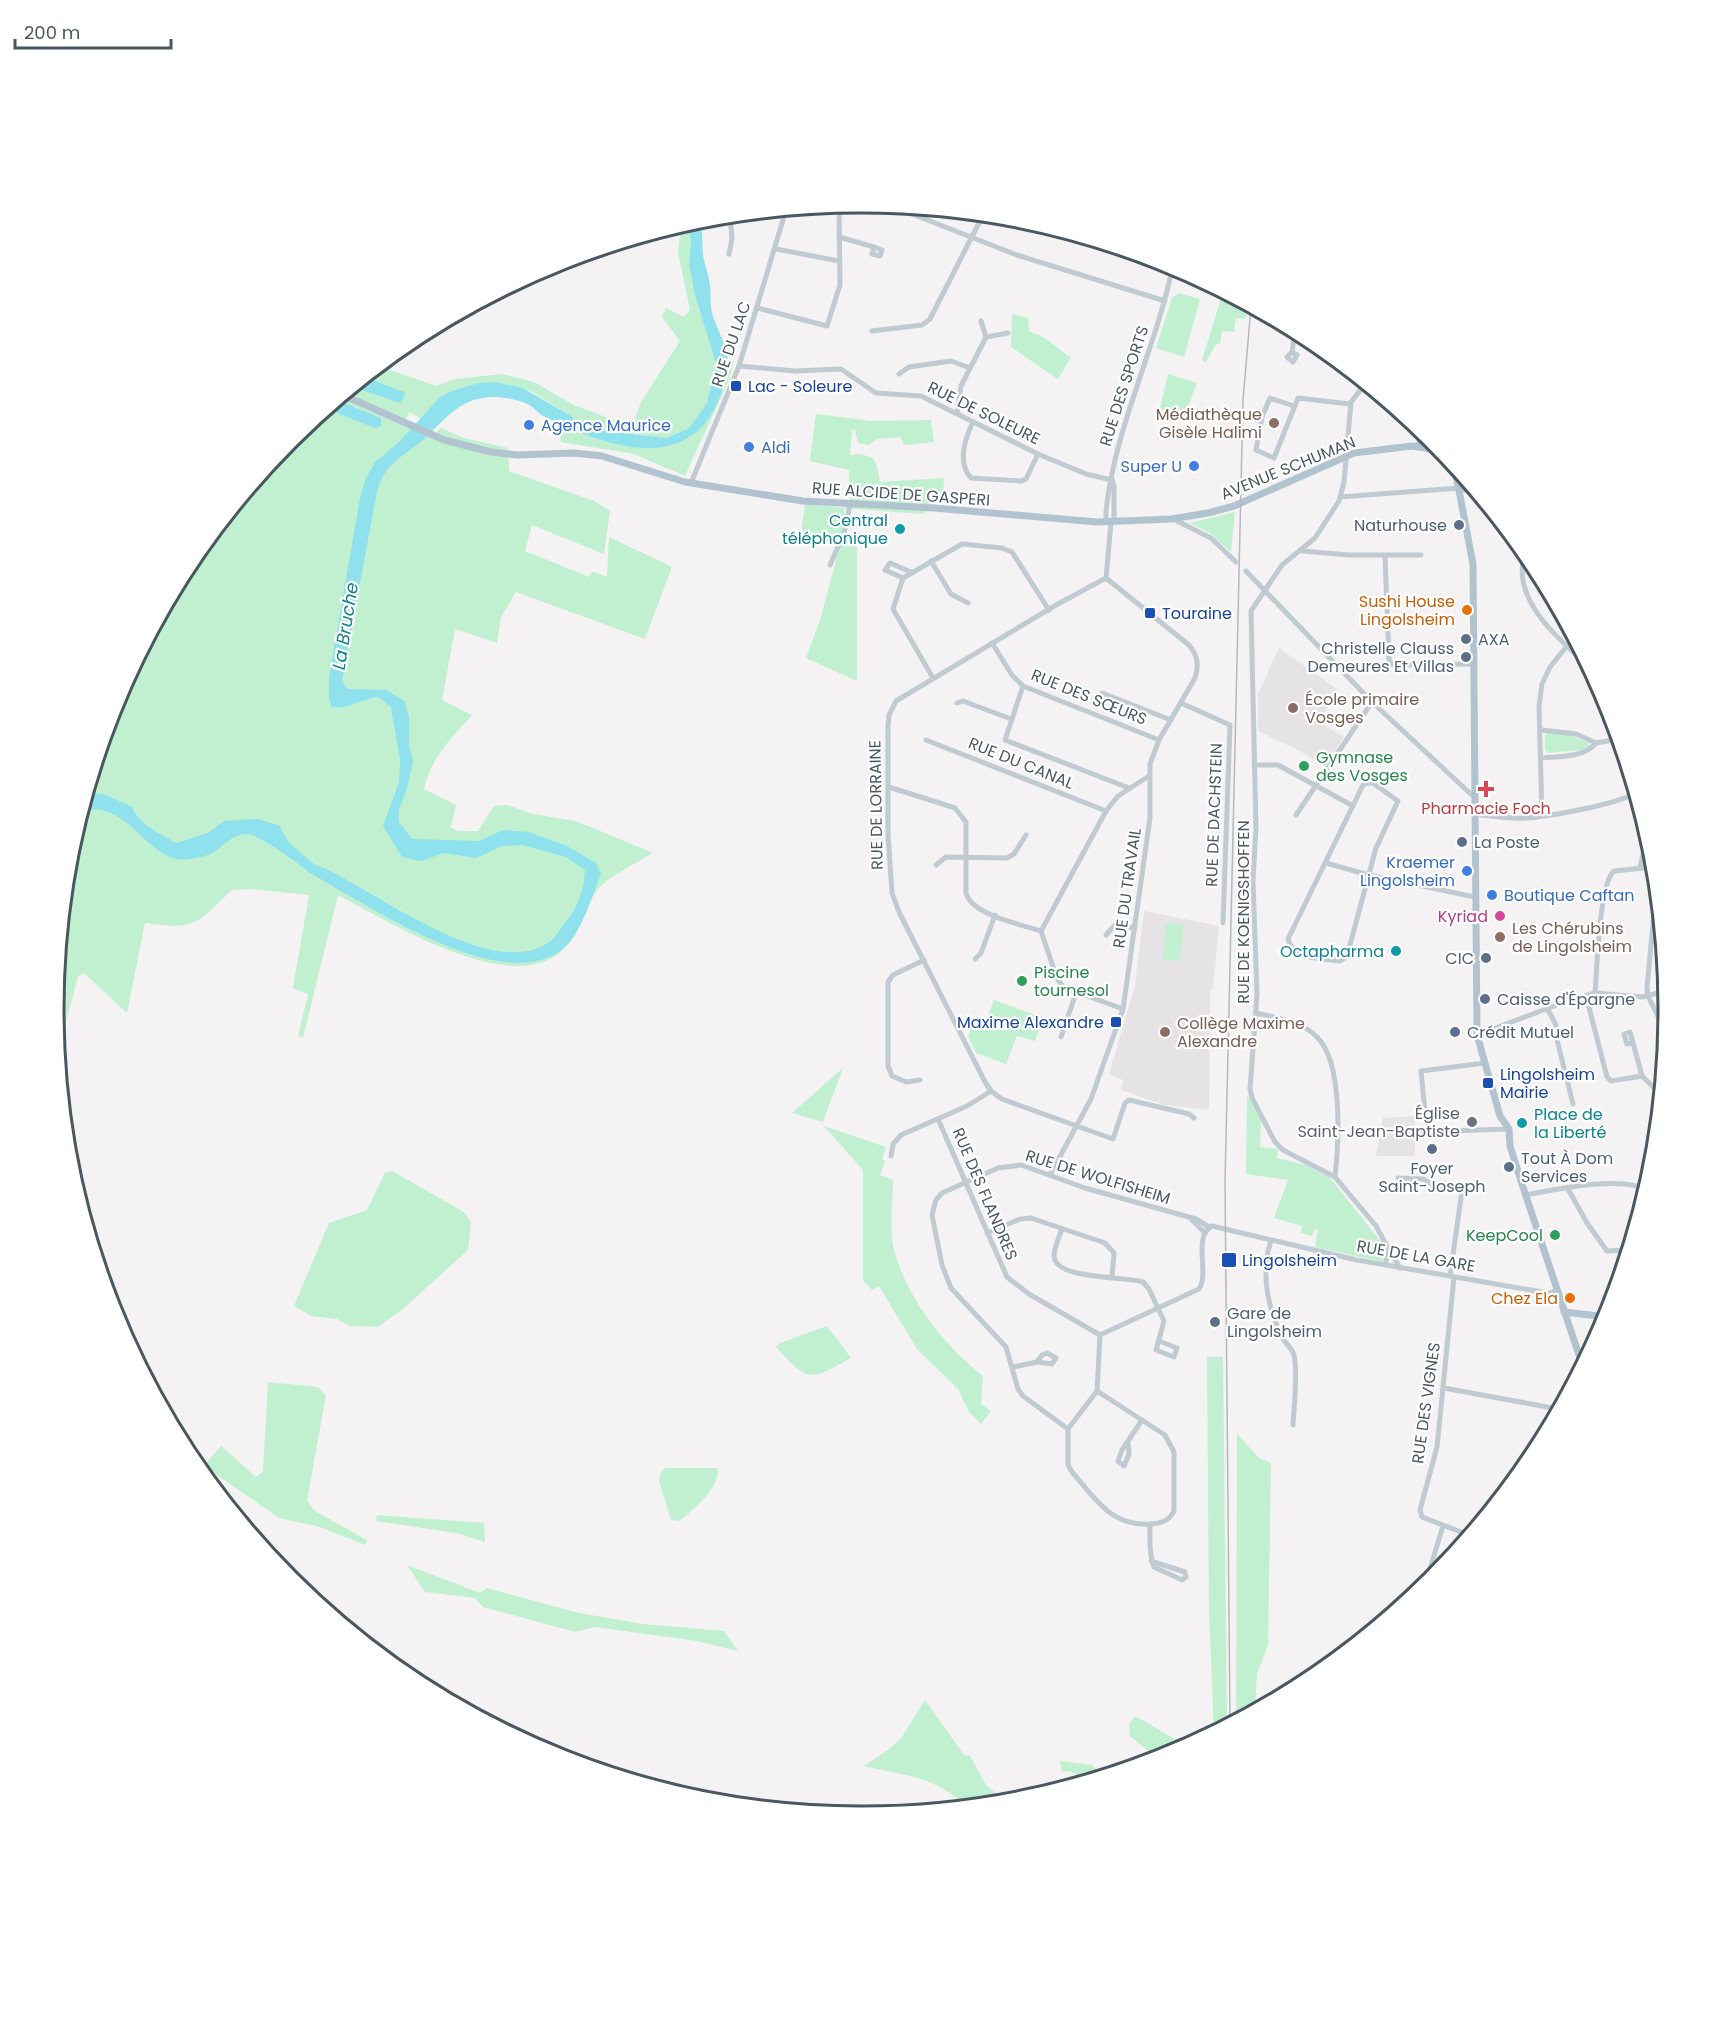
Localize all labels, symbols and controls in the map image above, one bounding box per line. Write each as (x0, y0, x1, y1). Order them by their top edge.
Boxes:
scale bar (15, 12, 171, 50)
text: 200 m (24, 20, 80, 45)
street label: RUE DU LAC (706, 298, 756, 390)
street label: RUE DES SPORTS (1094, 323, 1154, 449)
place label: Lac - Soleure (748, 375, 852, 398)
street label: RUE DE SOLEURE (924, 376, 1044, 450)
marker: Lac - Soleure (729, 379, 743, 393)
place label: Médiathèque Gisèle Halimi (1156, 403, 1262, 444)
place label: Agence Maurice (541, 414, 671, 437)
marker: Médiathèque Gisèle Halimi (1267, 416, 1281, 430)
marker: Agence Maurice (522, 418, 536, 432)
street label: AVENUE SCHUMAN (1217, 430, 1359, 506)
place label: Aldi (761, 436, 790, 459)
marker: Aldi (742, 440, 756, 454)
place label: Super U (1121, 455, 1182, 478)
marker: Super U (1187, 459, 1201, 473)
street label: RUE ALCIDE DE GASPERI (811, 476, 991, 512)
place label: Central téléphonique (782, 509, 888, 550)
place label: Naturhouse (1354, 514, 1447, 537)
marker: Naturhouse (1452, 518, 1466, 532)
marker: Central téléphonique (893, 522, 907, 536)
water label: La Bruche (326, 580, 364, 672)
place label: Sushi House Lingolsheim (1359, 590, 1455, 631)
place label: Touraine (1162, 602, 1232, 625)
marker: Sushi House Lingolsheim (1460, 603, 1474, 617)
marker: Touraine (1143, 606, 1157, 620)
place label: AXA (1478, 628, 1510, 651)
marker: AXA (1459, 632, 1473, 646)
place label: Christelle Clauss Demeures Et Villas (1308, 637, 1454, 678)
marker: Christelle Clauss Demeures Et Villas (1459, 650, 1473, 664)
street label: RUE DES SŒURS (1028, 663, 1150, 731)
place label: École primaire Vosges (1305, 688, 1419, 729)
marker: École primaire Vosges (1286, 701, 1300, 715)
street label: RUE DU CANAL (965, 731, 1077, 795)
street label: RUE DE LORRAINE (863, 740, 889, 870)
street label: RUE DE DACHSTEIN (1200, 743, 1228, 887)
place label: Gymnase des Vosges (1316, 746, 1408, 787)
marker: Gymnase des Vosges (1297, 759, 1311, 773)
marker: Pharmacie Foch (1479, 782, 1493, 796)
place label: Pharmacie Foch (1421, 797, 1551, 820)
street label: RUE DE KOENIGSHOFFEN (1232, 820, 1255, 1004)
street label: RUE DU TRAVAIL (1107, 826, 1147, 950)
place label: La Poste (1474, 831, 1540, 854)
marker: La Poste (1455, 835, 1469, 849)
place label: Kraemer Lingolsheim (1360, 851, 1455, 892)
marker: Kraemer Lingolsheim (1460, 864, 1474, 878)
place label: Boutique Caftan (1504, 884, 1635, 907)
marker: Boutique Caftan (1485, 888, 1499, 902)
place label: Kyriad (1438, 905, 1488, 928)
marker: Kyriad (1493, 909, 1507, 923)
place label: Les Chérubins de Lingolsheim (1512, 917, 1632, 958)
marker: Les Chérubins de Lingolsheim (1493, 930, 1507, 944)
place label: Octapharma (1280, 940, 1384, 963)
marker: Octapharma (1389, 944, 1403, 958)
place label: CIC (1445, 947, 1474, 970)
marker: CIC (1479, 951, 1493, 965)
place label: Piscine tournesol (1034, 961, 1109, 1002)
marker: Piscine tournesol (1015, 974, 1029, 988)
place label: Caisse d'Épargne (1497, 988, 1635, 1011)
marker: Caisse d'Épargne (1478, 992, 1492, 1006)
place label: Maxime Alexandre (957, 1011, 1104, 1034)
place label: Collège Maxime Alexandre (1177, 1012, 1305, 1053)
marker: Maxime Alexandre (1109, 1015, 1123, 1029)
place label: Crédit Mutuel (1467, 1021, 1574, 1044)
marker: Collège Maxime Alexandre (1158, 1025, 1172, 1039)
marker: Crédit Mutuel (1448, 1025, 1462, 1039)
place label: Lingolsheim Mairie (1500, 1063, 1595, 1104)
marker: Lingolsheim Mairie (1481, 1076, 1495, 1090)
place label: Église Saint-Jean-Baptiste (1297, 1102, 1460, 1143)
place label: Place de la Liberté (1534, 1103, 1606, 1144)
marker: Église Saint-Jean-Baptiste (1465, 1115, 1479, 1129)
marker: Place de la Liberté (1515, 1116, 1529, 1130)
street label: RUE DES FLANDRES (947, 1124, 1023, 1264)
marker: Foyer Saint-Joseph (1425, 1142, 1439, 1156)
street label: RUE DE WOLFISHEIM (1023, 1144, 1173, 1210)
place label: Tout À Dom Services (1521, 1147, 1613, 1188)
place label: Foyer Saint-Joseph (1378, 1157, 1486, 1198)
marker: Tout À Dom Services (1502, 1160, 1516, 1174)
place label: KeepCool (1466, 1224, 1543, 1247)
marker: KeepCool (1548, 1228, 1562, 1242)
street label: RUE DE LA GARE (1355, 1234, 1477, 1278)
place label: Lingolsheim (1242, 1249, 1337, 1272)
marker: Lingolsheim (1220, 1251, 1238, 1269)
place label: Chez Ela (1491, 1287, 1558, 1310)
marker: Chez Ela (1563, 1291, 1577, 1305)
place label: Gare de Lingolsheim (1227, 1302, 1322, 1343)
marker: Gare de Lingolsheim (1208, 1315, 1222, 1329)
street label: RUE DES VIGNES (1406, 1341, 1446, 1465)

